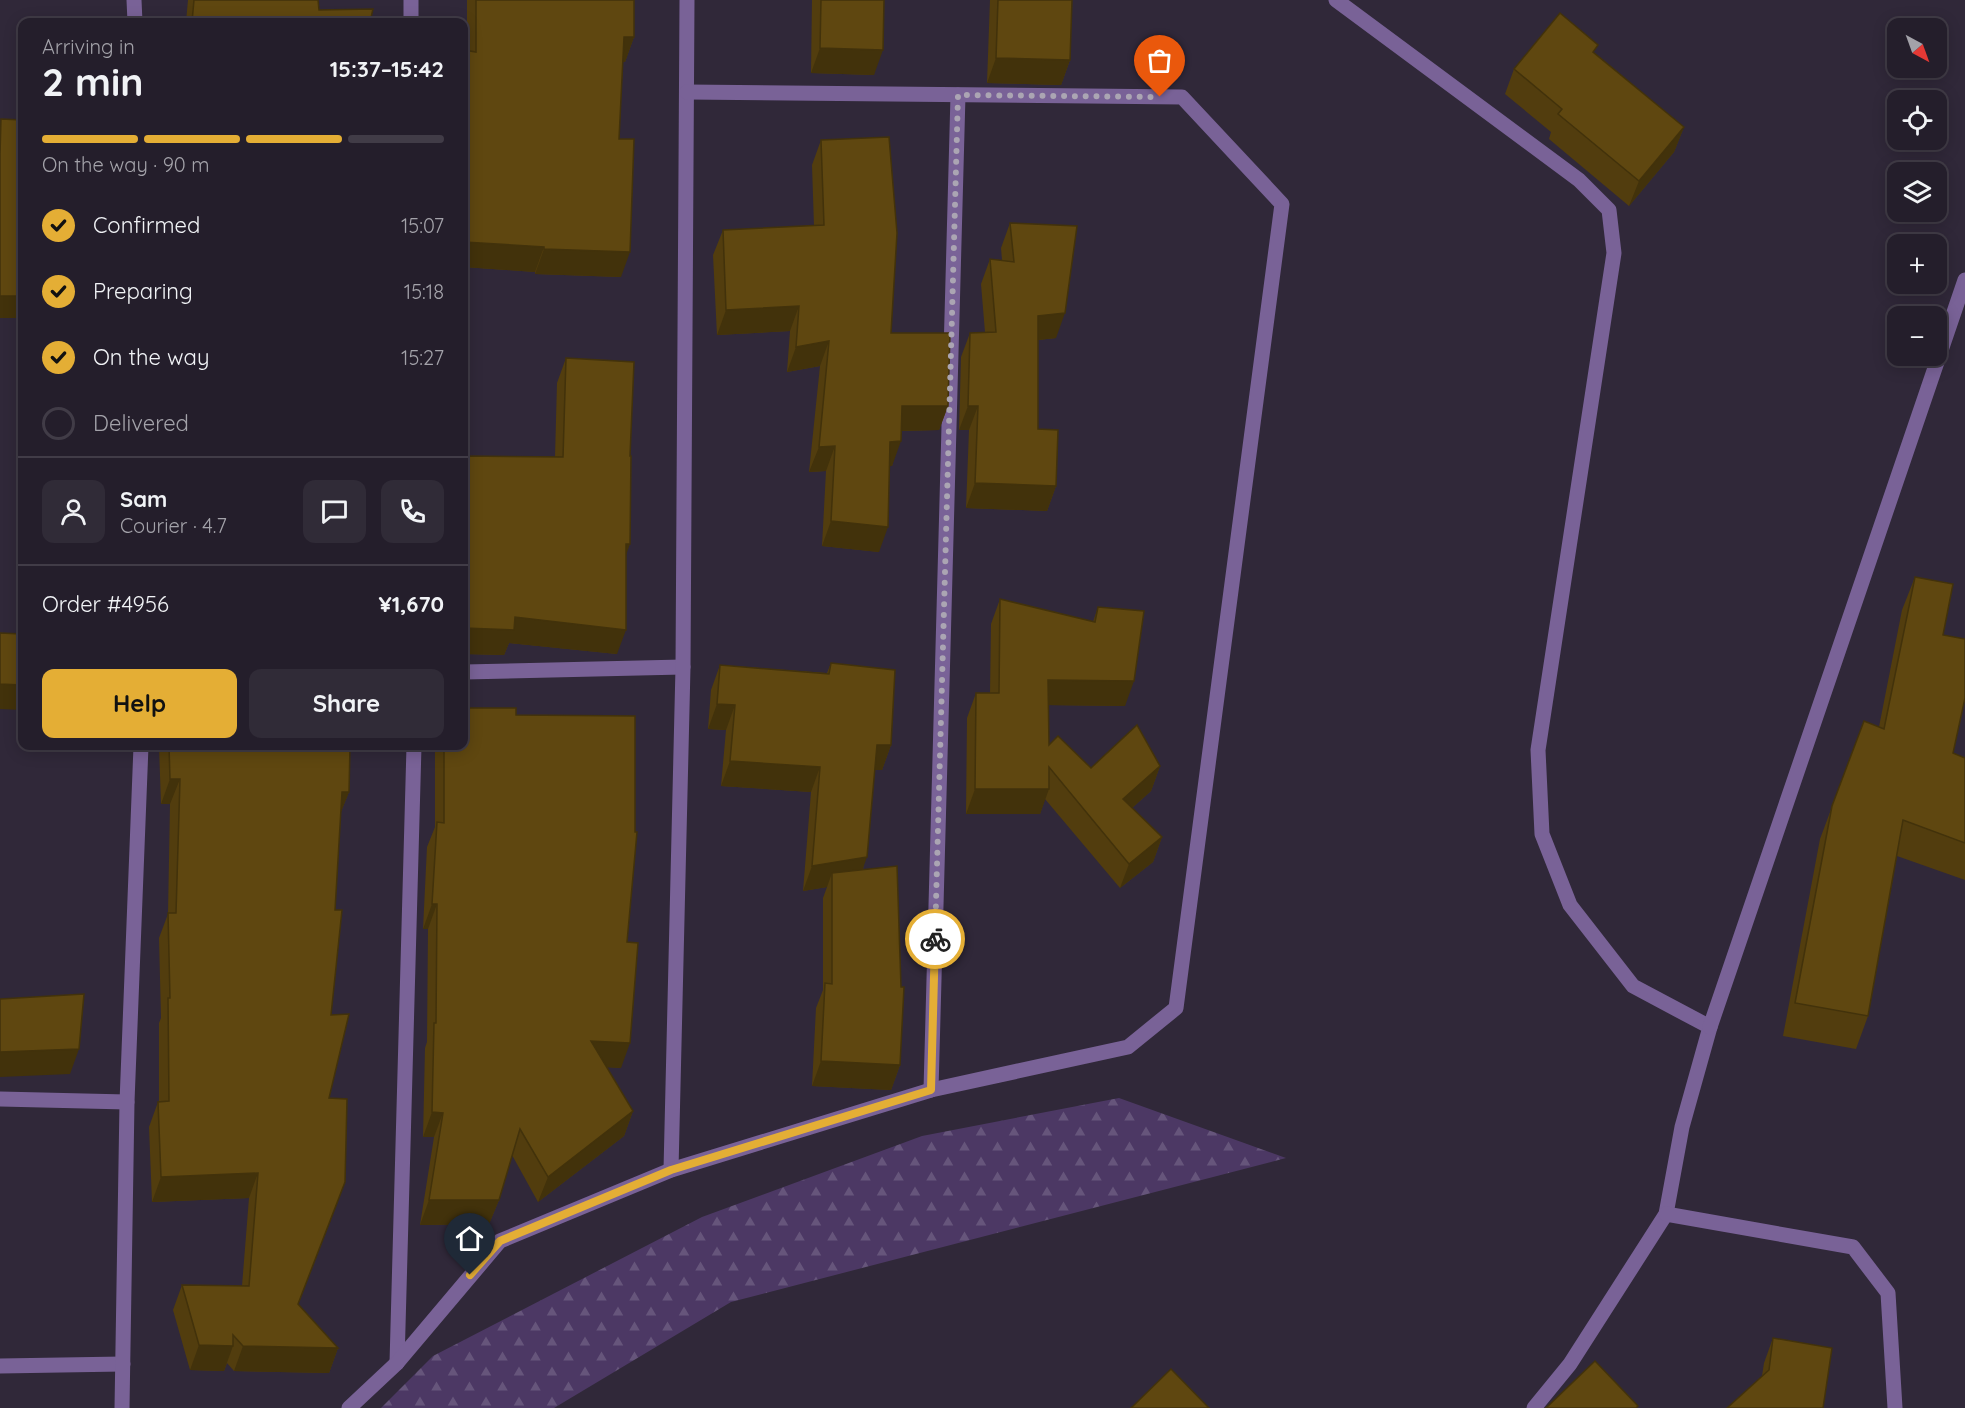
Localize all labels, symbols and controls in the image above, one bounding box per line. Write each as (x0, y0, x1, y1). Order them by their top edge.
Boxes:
north arrow (1887, 18, 1947, 78)
map controls (1887, 18, 1947, 366)
text: Arriving in (42, 34, 135, 59)
pin (1134, 35, 1185, 97)
icon: bag (1143, 44, 1176, 77)
text: 15:37–15:42 (330, 55, 444, 83)
text: 2 min (42, 57, 144, 106)
button: locate (1887, 90, 1947, 150)
text: On the way · 90 m (42, 152, 209, 177)
button: layers (1887, 162, 1947, 222)
icon: check (42, 209, 75, 242)
text: Confirmed (93, 211, 200, 239)
text: 15:07 (401, 213, 444, 238)
button: + (1887, 234, 1947, 294)
icon: check (42, 275, 75, 308)
text: Preparing (93, 277, 193, 305)
text: 15:18 (404, 279, 444, 304)
button: − (1887, 306, 1947, 366)
icon: check (42, 341, 75, 374)
text: On the way (93, 343, 209, 371)
text: 15:27 (401, 345, 444, 370)
text: Delivered (93, 409, 189, 437)
button: person (42, 480, 105, 543)
button: chat (303, 480, 366, 543)
button: phone (381, 480, 444, 543)
text: Sam (120, 485, 167, 513)
text: Courier · 4.7 (120, 513, 227, 538)
text: Order #4956 (42, 590, 169, 618)
text: ¥1,670 (379, 590, 444, 618)
button: Help (42, 669, 237, 738)
button: Share (249, 669, 444, 738)
courier (905, 909, 965, 969)
icon: bike (919, 923, 952, 956)
pin (444, 1213, 495, 1275)
icon: home (453, 1222, 486, 1255)

